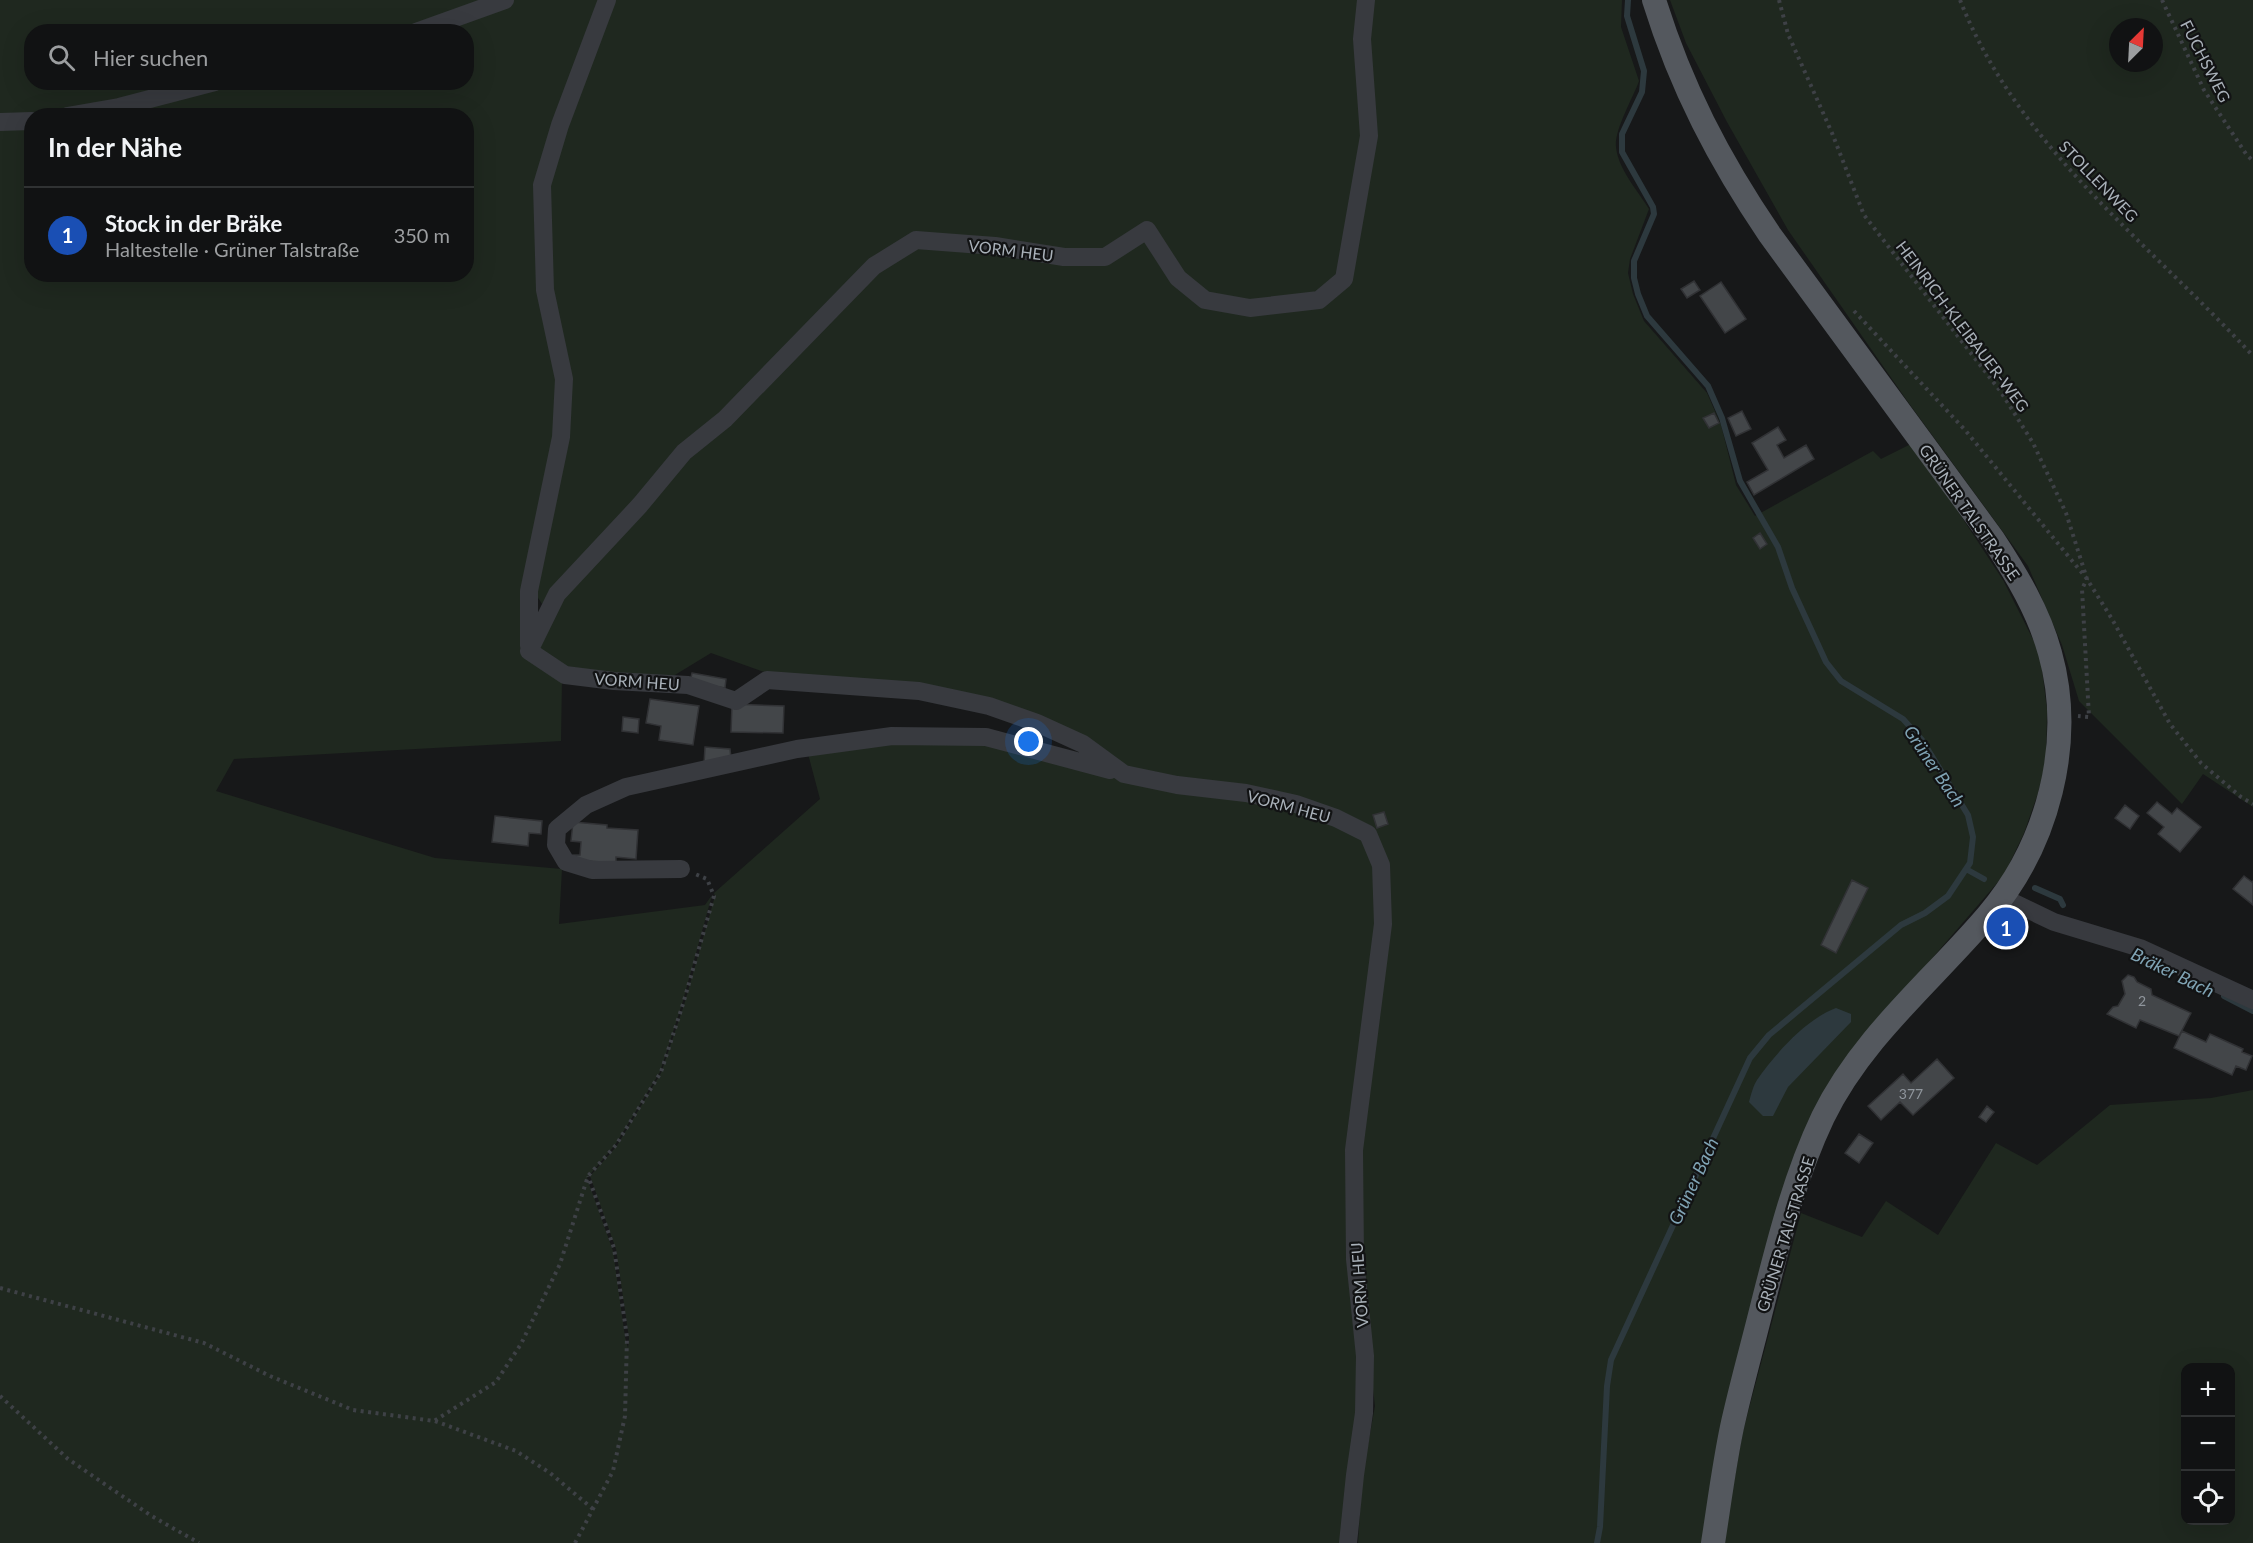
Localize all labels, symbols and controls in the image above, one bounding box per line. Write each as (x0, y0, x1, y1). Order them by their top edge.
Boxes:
street label: FUCHSWEG (2177, 17, 2235, 105)
north arrow (2109, 18, 2163, 72)
search box (24, 24, 474, 90)
icon: search (45, 41, 78, 74)
text: Hier suchen (93, 44, 208, 71)
text: In der Nähe (48, 131, 182, 163)
street label: STOLLENWEG (2056, 136, 2142, 226)
text: Stock in der Bräke (105, 210, 282, 237)
text: 1 (62, 223, 73, 247)
text: 350 m (394, 223, 450, 247)
street label: VORM HEU (967, 235, 1055, 265)
text: Haltestelle · Grüner Talstraße (105, 237, 359, 261)
street label: HEINRICH-KLEIBAUER-WEG (1893, 237, 2033, 415)
street label: GRÜNER TALSTRASSE (1916, 440, 2024, 584)
street label: VORM HEU (594, 669, 680, 693)
water label: Grüner Bach (1900, 721, 1970, 811)
your location (1014, 727, 1043, 756)
street label: VORM HEU (1245, 786, 1333, 826)
pin: 1 (1986, 904, 2026, 950)
water label: Bräker Bach (2128, 942, 2218, 1002)
house number: 2 (2138, 992, 2146, 1009)
house number: 377 (1899, 1085, 1923, 1102)
water label: Grüner Bach (1663, 1134, 1723, 1228)
street label: GRÜNER TALSTRASSE (1752, 1154, 1818, 1314)
street label: VORM HEU (1347, 1242, 1371, 1328)
map controls (2181, 1363, 2235, 1525)
button: + (2181, 1363, 2235, 1417)
button: − (2181, 1417, 2235, 1471)
button: locate (2181, 1471, 2235, 1525)

